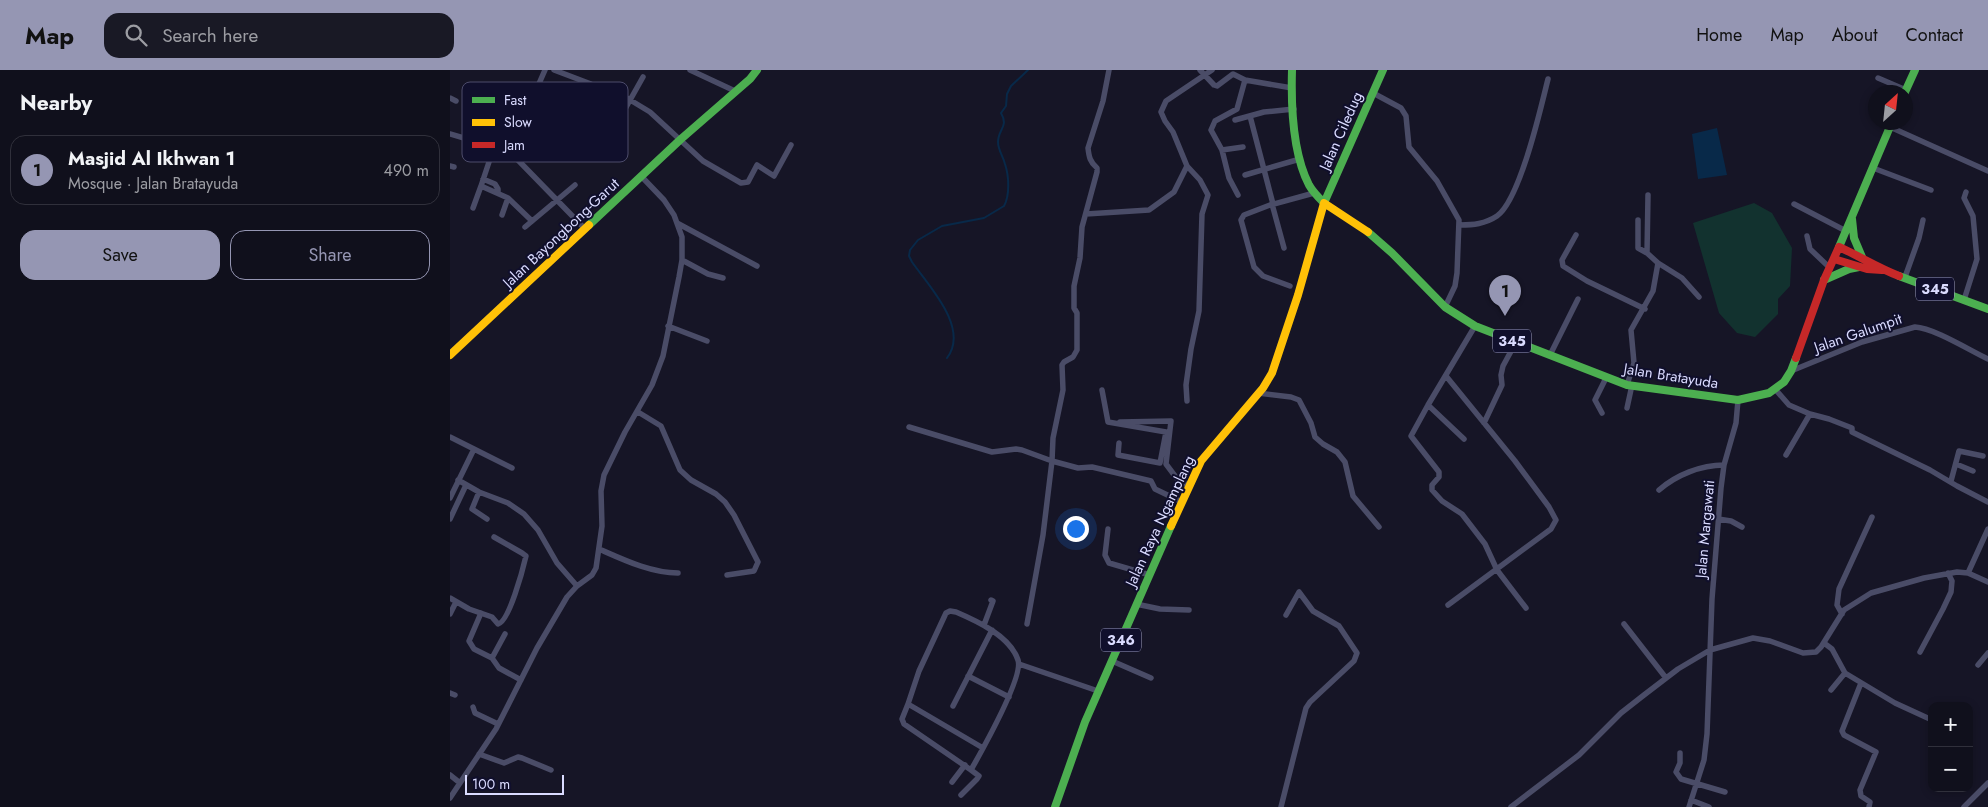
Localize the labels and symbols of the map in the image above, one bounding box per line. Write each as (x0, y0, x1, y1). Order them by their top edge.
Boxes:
legend (462, 82, 628, 162)
north arrow (1868, 85, 1913, 130)
street label: Jalan Ciledug (1313, 88, 1368, 176)
text: Fast (504, 90, 527, 110)
text: Slow (504, 112, 532, 132)
text: Jam (502, 135, 525, 155)
street label: Jalan Bayongbong-Garut (496, 173, 624, 294)
pin: 1 (1489, 275, 1521, 316)
road number: 345 (1916, 278, 1954, 300)
street label: Jalan Galumpit (1809, 308, 1905, 359)
road number: 345 (1493, 330, 1531, 352)
street label: Jalan Bratayuda (1620, 357, 1720, 394)
street label: Jalan Raya Ngamplang (1119, 452, 1200, 592)
street label: Jalan Margawati (1690, 479, 1720, 581)
your location (1063, 516, 1089, 542)
road number: 346 (1101, 628, 1141, 652)
scale bar (465, 772, 564, 795)

